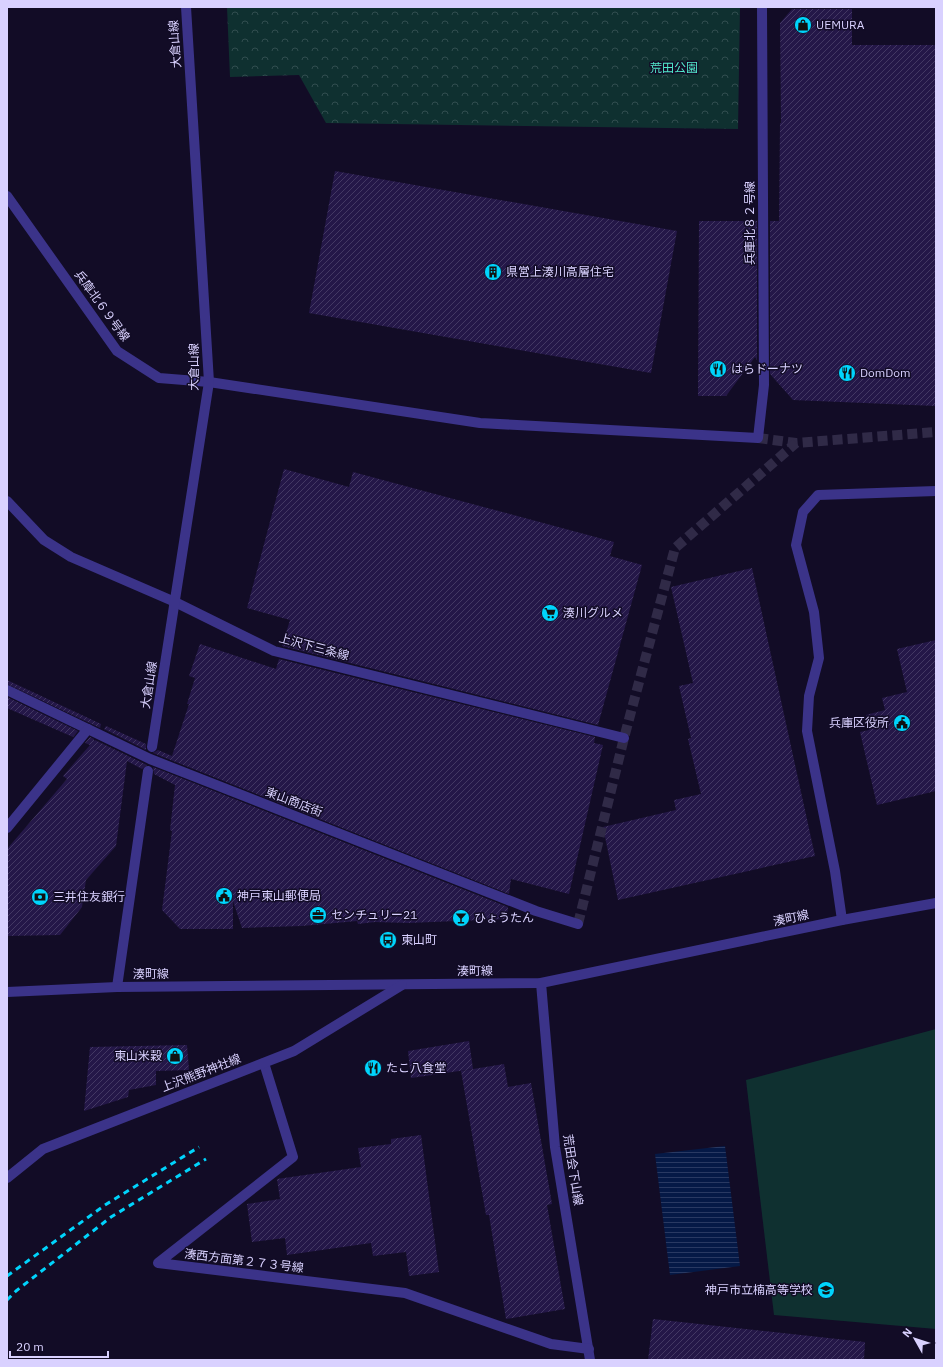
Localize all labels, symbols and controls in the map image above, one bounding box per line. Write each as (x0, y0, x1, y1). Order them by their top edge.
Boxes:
shop icon: UEMURA (793, 15, 813, 35)
place label: UEMURA (816, 17, 865, 32)
street label: 大倉山線 (165, 20, 184, 69)
park label: 荒田公園 (650, 60, 698, 75)
street label: 兵庫北８２号線 (742, 181, 757, 265)
building icon: 県営上湊川高層住宅 (483, 262, 503, 282)
place label: 県営上湊川高層住宅 (506, 264, 614, 279)
street label: 兵庫北６９号線 (72, 267, 133, 344)
street label: 大倉山線 (186, 343, 201, 391)
restaurant icon: はらドーナツ (708, 359, 728, 379)
place label: はらドーナツ (731, 361, 803, 376)
restaurant icon: DomDom (837, 363, 857, 383)
place label: DomDom (860, 365, 911, 380)
supermarket icon: 湊川グルメ (540, 603, 560, 623)
place label: 湊川グルメ (563, 605, 623, 620)
street label: 上沢下三条線 (277, 630, 351, 663)
street label: 大倉山線 (137, 660, 160, 710)
public building icon: 兵庫区役所 (892, 713, 912, 733)
place label: 兵庫区役所 (829, 715, 889, 730)
street label: 東山商店街 (263, 784, 325, 819)
public building icon: 神戸東山郵便局 (214, 886, 234, 906)
bank icon: 三井住友銀行 (30, 887, 50, 907)
place label: 神戸東山郵便局 (237, 888, 321, 903)
place label: 三井住友銀行 (53, 889, 125, 904)
office icon: センチュリー21 (308, 905, 328, 925)
street label: 湊町線 (772, 906, 810, 929)
place label: センチュリー21 (331, 907, 417, 922)
bar icon: ひょうたん (451, 908, 471, 928)
place label: ひょうたん (474, 910, 534, 925)
bus stop icon: 東山町 (378, 930, 398, 950)
place label: 東山町 (401, 932, 437, 947)
street label: 湊町線 (457, 963, 493, 978)
street label: 湊町線 (133, 966, 169, 981)
shop icon: 東山米穀 (165, 1046, 185, 1066)
place label: 東山米穀 (114, 1048, 162, 1063)
street label: 上沢熊野神社線 (159, 1050, 243, 1095)
restaurant icon: たこ八食堂 (363, 1058, 383, 1078)
place label: たこ八食堂 (386, 1060, 446, 1075)
street label: 荒田会下山線 (560, 1133, 587, 1207)
street label: 湊西方面第２７３号線 (184, 1246, 305, 1275)
school or university icon: 神戸市立楠高等学校 (816, 1280, 836, 1300)
place label: 神戸市立楠高等学校 (705, 1282, 813, 1297)
north arrow (895, 1319, 935, 1359)
text: N (899, 1325, 915, 1340)
scale bar (10, 1333, 108, 1359)
text: 20 m (16, 1339, 44, 1354)

